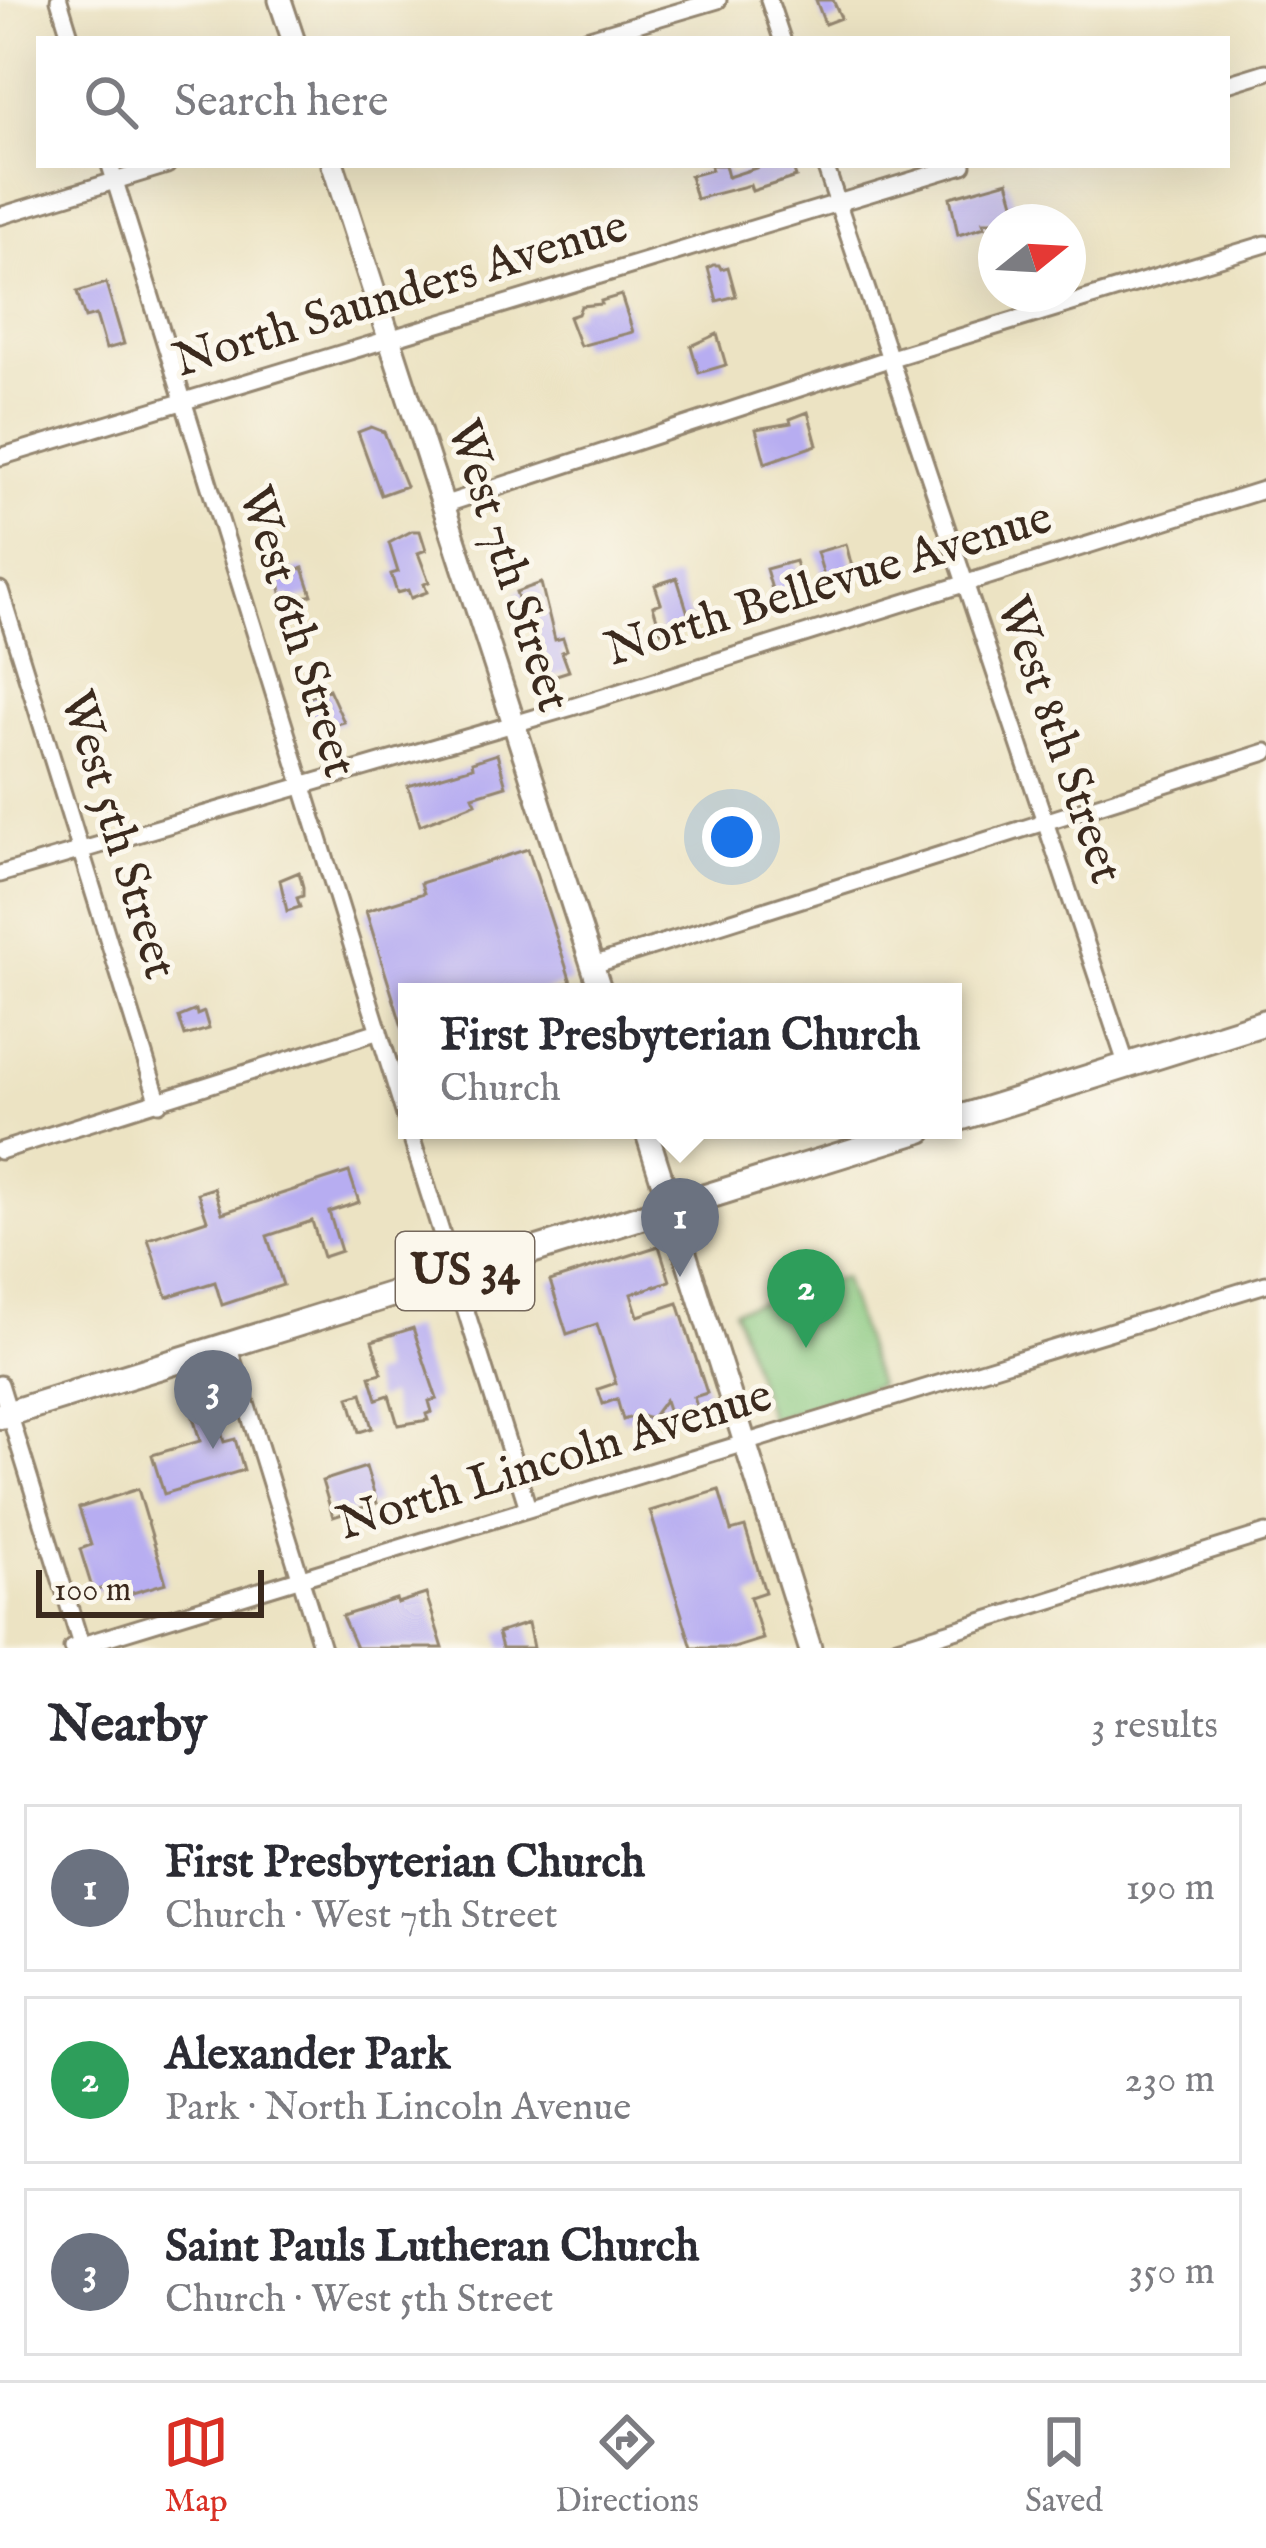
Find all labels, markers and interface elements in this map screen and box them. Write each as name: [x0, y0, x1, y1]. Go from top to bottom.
search box: [36, 36, 1230, 168]
icon: search: [78, 69, 144, 135]
text: Search here: [174, 74, 388, 131]
street label: North Saunders Avenue: [167, 197, 635, 393]
north arrow: [978, 204, 1086, 312]
street label: West 7th Street: [432, 412, 582, 720]
street label: West 6th Street: [223, 479, 369, 785]
street label: North Bellevue Avenue: [599, 489, 1059, 681]
street label: West 8th Street: [981, 589, 1135, 891]
street label: West 5th Street: [45, 684, 189, 986]
your location: [702, 807, 762, 867]
popup: [398, 983, 962, 1139]
text: First Presbyterian Church: [440, 1008, 920, 1065]
text: Church: [440, 1065, 561, 1114]
pin: 1: [641, 1178, 719, 1277]
road number: US 34: [396, 1232, 534, 1310]
pin: 2: [767, 1249, 845, 1348]
pin: 3: [174, 1350, 252, 1449]
street label: North Lincoln Avenue: [331, 1366, 779, 1556]
scale bar: [36, 1564, 264, 1617]
text: 100 m: [54, 1570, 131, 1612]
text: Nearby: [48, 1694, 207, 1759]
text: 3 results: [1091, 1702, 1218, 1751]
text: First Presbyterian Church: [165, 1835, 645, 1892]
text: 1: [83, 1864, 97, 1913]
text: 190 m: [1126, 1864, 1215, 1913]
text: Church · West 7th Street: [165, 1892, 558, 1941]
text: Alexander Park: [165, 2027, 450, 2084]
text: 2: [81, 2056, 99, 2105]
text: 230 m: [1124, 2056, 1215, 2105]
text: Park · North Lincoln Avenue: [165, 2084, 631, 2133]
text: Saint Pauls Lutheran Church: [165, 2219, 699, 2276]
text: 3: [83, 2248, 97, 2297]
text: 350 m: [1129, 2248, 1215, 2297]
text: Church · West 5th Street: [165, 2276, 553, 2325]
tab: Map: [163, 2409, 229, 2523]
tab: Directions: [555, 2409, 699, 2523]
tab: Saved: [1025, 2409, 1103, 2523]

